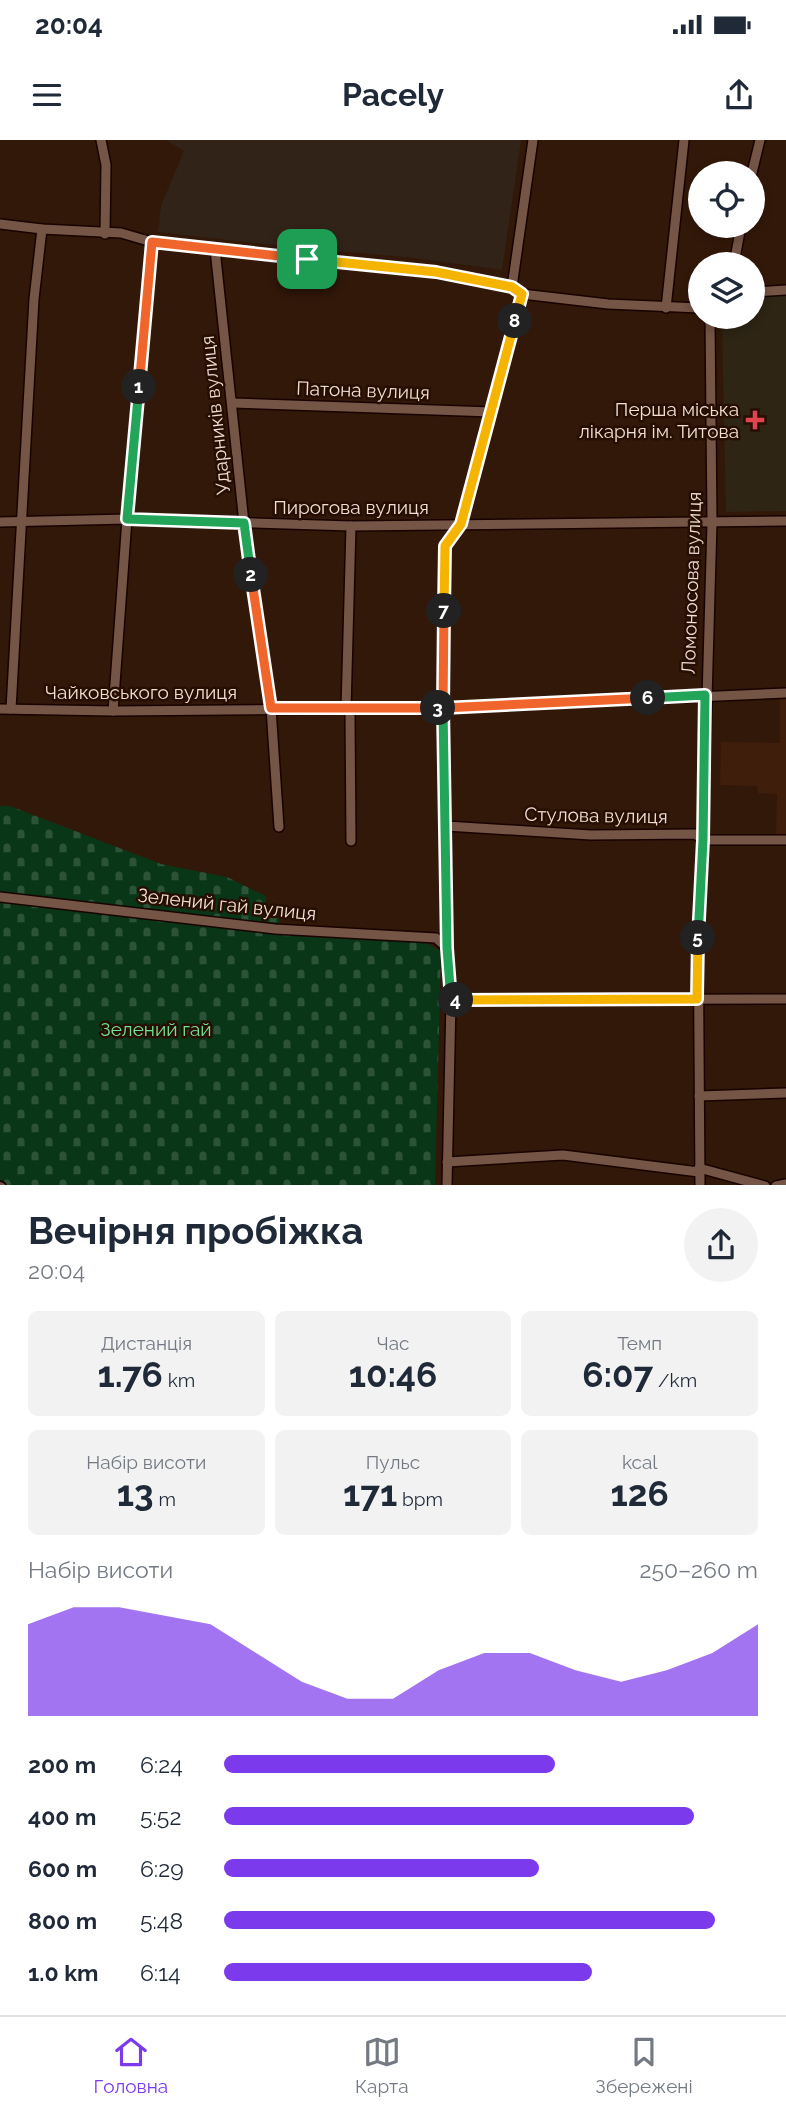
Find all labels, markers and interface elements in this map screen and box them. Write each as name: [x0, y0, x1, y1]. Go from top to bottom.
text: 20:04: [35, 10, 103, 40]
icon: menu: [28, 76, 66, 114]
text: Pacely: [342, 76, 444, 113]
icon: share: [720, 76, 758, 114]
map controls: [688, 161, 765, 329]
button: locate: [688, 161, 765, 238]
pin: [277, 229, 337, 289]
icon: arrive: [288, 240, 326, 278]
button: layers: [688, 252, 765, 329]
pin: 8: [498, 304, 532, 338]
text: 8: [509, 309, 520, 331]
street label: Ударників вулиця: [196, 334, 234, 496]
pin: 1: [122, 370, 156, 404]
text: 1: [134, 375, 143, 397]
street label: Патона вулиця: [296, 377, 430, 403]
place label: Перша міська лікарня ім. Титова: [579, 398, 739, 442]
marker: Перша міська лікарня ім. Титова: [745, 410, 765, 430]
street label: Ломоносова вулиця: [677, 491, 705, 675]
street label: Пирогова вулиця: [273, 496, 429, 518]
pin: 2: [233, 558, 268, 592]
text: 2: [245, 563, 256, 585]
pin: 7: [426, 594, 462, 629]
text: 7: [438, 599, 449, 621]
pin: 6: [630, 680, 666, 716]
street label: Чайковського вулиця: [45, 681, 237, 703]
text: 6: [642, 686, 653, 708]
pin: 3: [420, 690, 456, 726]
text: 3: [432, 696, 443, 718]
street label: Стулова вулиця: [524, 803, 668, 827]
street label: Зелений гай вулиця: [137, 884, 317, 924]
pin: 5: [680, 920, 716, 956]
text: 5: [692, 926, 703, 948]
pin: 4: [438, 982, 474, 1018]
text: 4: [450, 988, 461, 1010]
park label: Зелений гай: [100, 1018, 212, 1040]
text: Вечірня пробіжка: [28, 1208, 363, 1253]
button: share: [684, 1208, 758, 1282]
text: 20:04: [28, 1257, 85, 1284]
text: Дистанція: [101, 1332, 192, 1354]
text: Час: [376, 1332, 410, 1354]
text: Темп: [617, 1332, 662, 1354]
text: 1.76: [97, 1354, 163, 1395]
text: 10:46: [349, 1354, 437, 1395]
text: 6:07: [582, 1354, 653, 1395]
text: km: [163, 1369, 195, 1391]
text: /km: [653, 1369, 697, 1391]
text: Набір висоти: [86, 1451, 206, 1473]
text: Пульс: [366, 1451, 420, 1473]
text: kcal: [622, 1451, 657, 1473]
text: 13: [117, 1473, 154, 1514]
text: 171: [343, 1473, 397, 1514]
text: 126: [611, 1473, 669, 1514]
text: m: [154, 1488, 176, 1510]
text: bpm: [397, 1488, 443, 1510]
text: Набір висоти: [28, 1556, 173, 1583]
text: 250–260 m: [639, 1556, 758, 1583]
text: 200 m: [28, 1751, 96, 1778]
text: 6:24: [140, 1751, 183, 1778]
text: 400 m: [28, 1803, 96, 1830]
text: 5:52: [140, 1803, 181, 1830]
text: 600 m: [28, 1855, 97, 1882]
text: 6:29: [140, 1855, 184, 1882]
text: 800 m: [28, 1907, 97, 1934]
text: 5:48: [140, 1907, 183, 1934]
text: 1.0 km: [28, 1959, 98, 1986]
text: 6:14: [140, 1959, 181, 1986]
tab: Головна: [93, 2033, 168, 2097]
tab: Карта: [355, 2033, 409, 2097]
tab: Збережені: [595, 2033, 693, 2097]

